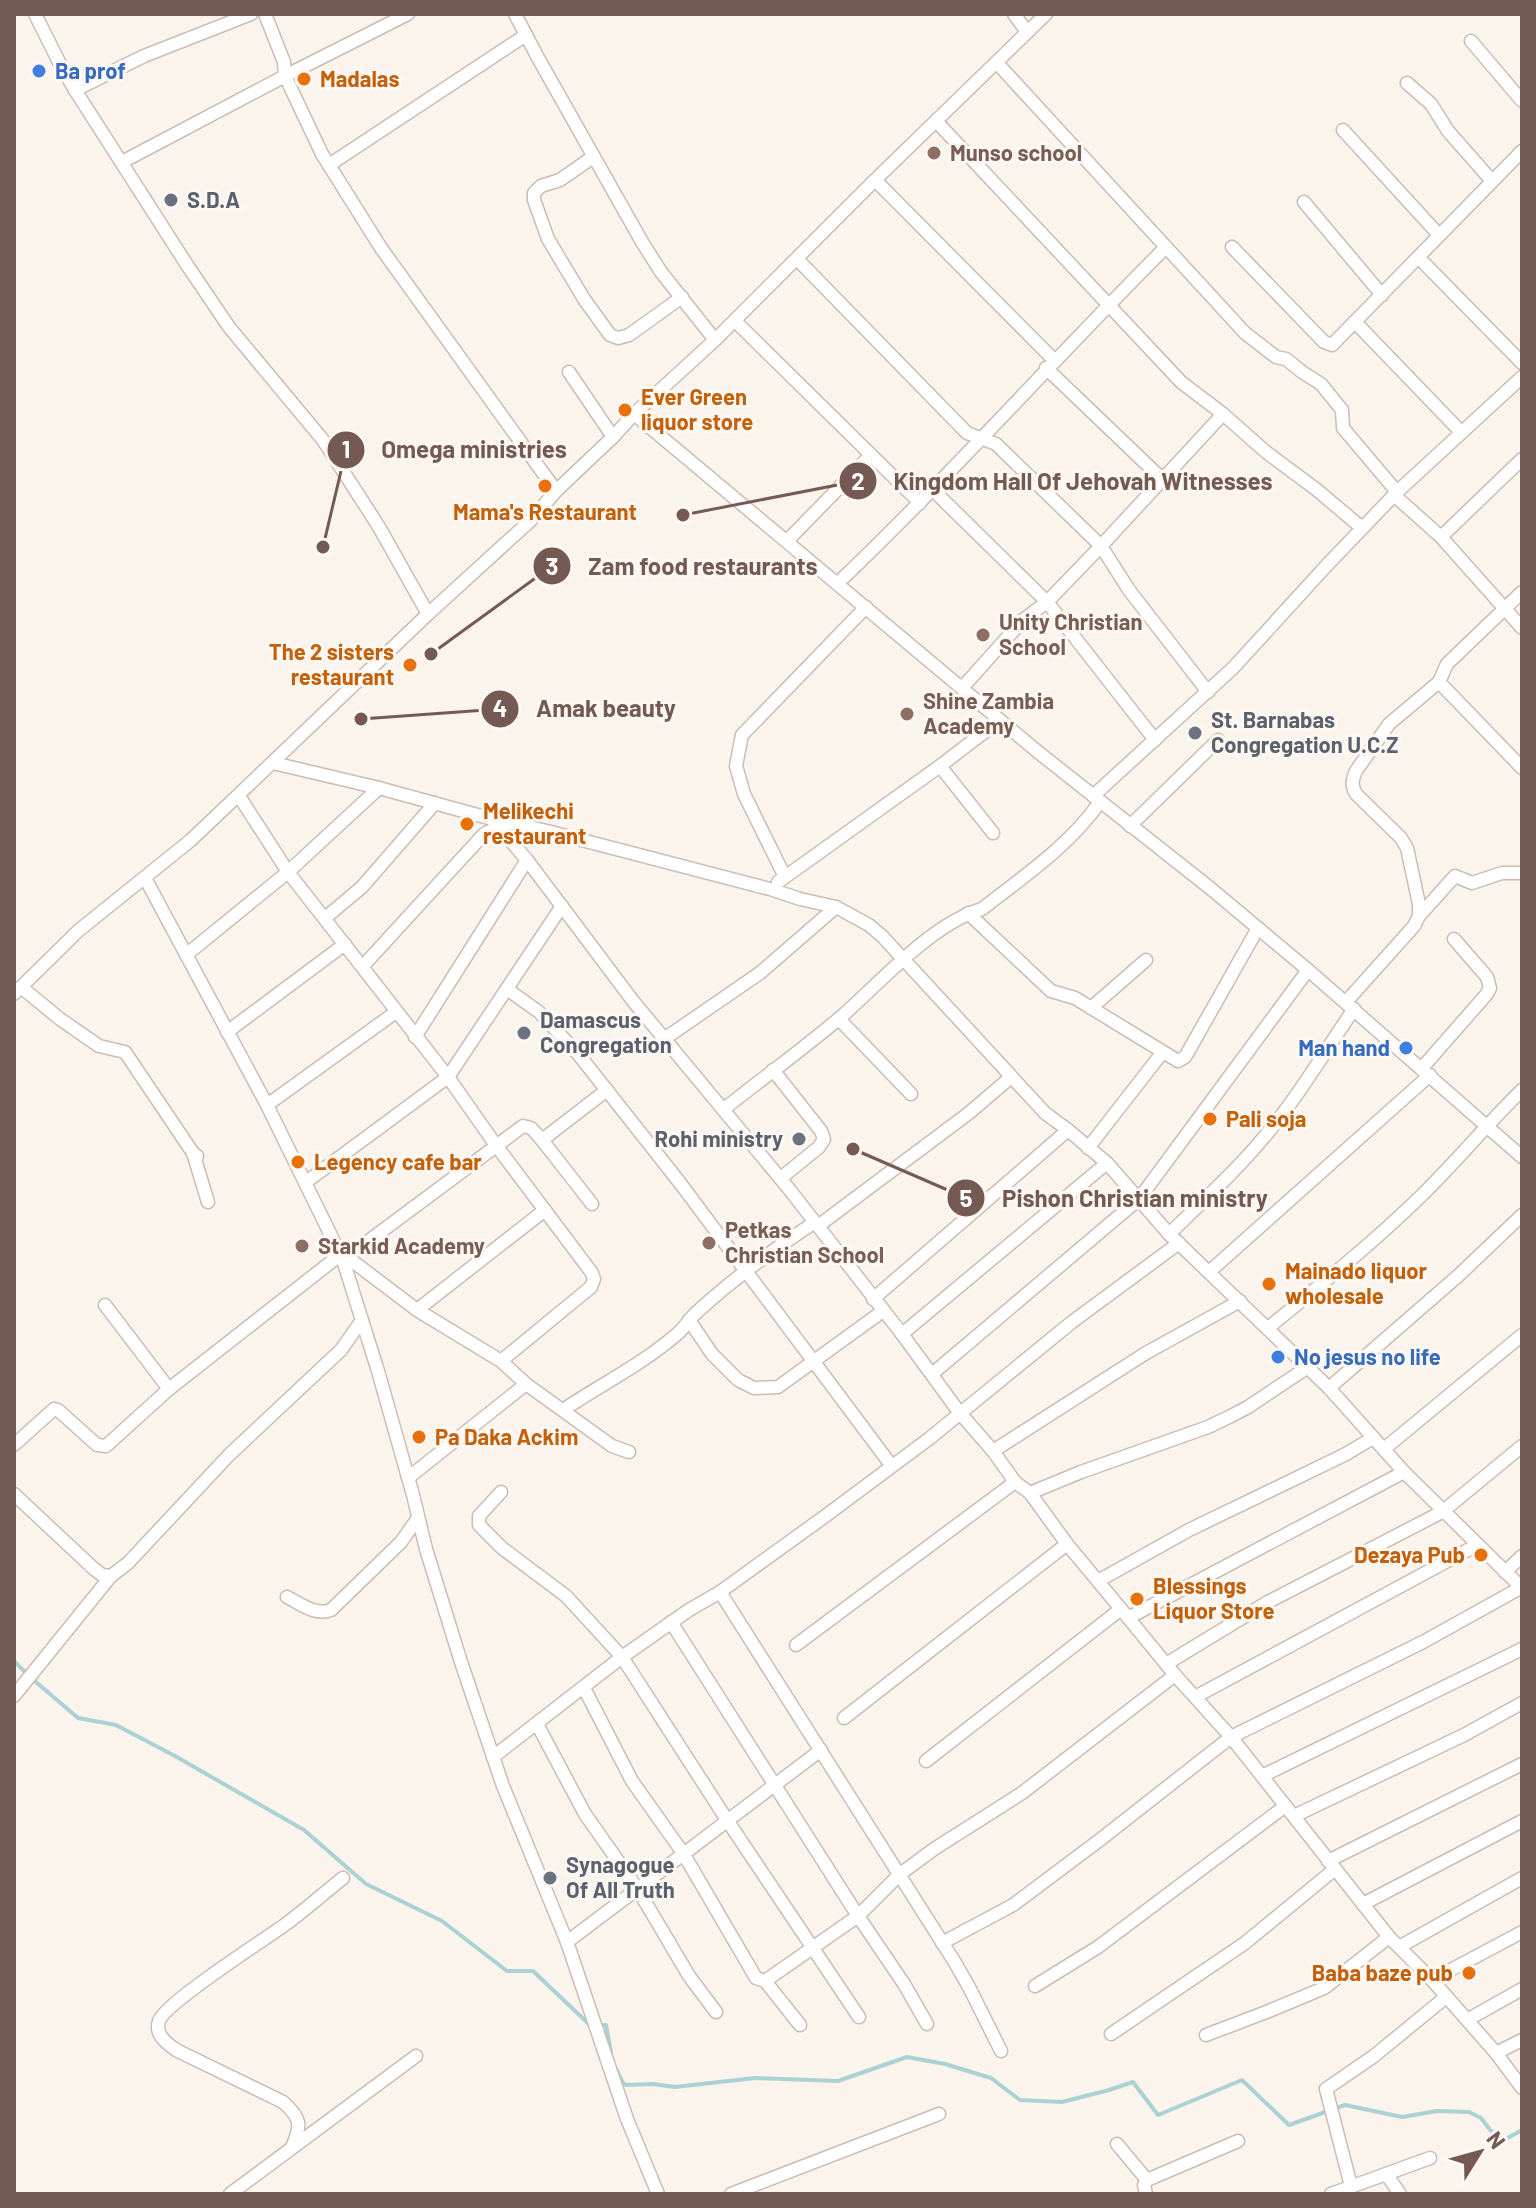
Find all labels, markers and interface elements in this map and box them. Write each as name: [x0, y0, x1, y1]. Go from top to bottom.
place label: Ba prof: [55, 57, 126, 83]
marker: Ba prof: [30, 62, 48, 80]
place label: Madalas: [320, 65, 399, 91]
marker: Madalas: [295, 70, 313, 88]
place label: Munso school: [950, 139, 1082, 165]
marker: Munso school: [925, 144, 943, 162]
place label: S.D.A: [187, 186, 240, 212]
marker: S.D.A: [162, 191, 180, 209]
place label: Ever Green liquor store: [641, 383, 753, 434]
marker: Ever Green liquor store: [616, 401, 634, 419]
callout: Omega ministries: [326, 426, 583, 474]
text: 1: [342, 434, 350, 463]
text: Omega ministries: [381, 434, 567, 463]
callout: Kingdom Hall Of Jehovah Witnesses: [838, 457, 1289, 505]
text: 2: [851, 466, 865, 495]
text: Kingdom Hall Of Jehovah Witnesses: [893, 466, 1273, 495]
marker: Mama's Restaurant: [536, 477, 554, 495]
place label: Mama's Restaurant: [453, 498, 637, 524]
callout: Zam food restaurants: [532, 542, 833, 590]
text: 3: [546, 551, 558, 580]
text: Zam food restaurants: [588, 551, 818, 580]
place label: Unity Christian School: [999, 608, 1142, 659]
marker: Unity Christian School: [974, 626, 992, 644]
place label: The 2 sisters restaurant: [269, 638, 394, 689]
marker: The 2 sisters restaurant: [401, 656, 419, 674]
callout: Amak beauty: [480, 685, 692, 733]
place label: Shine Zambia Academy: [923, 687, 1054, 738]
text: 4: [493, 693, 507, 722]
text: Amak beauty: [536, 693, 676, 722]
marker: Shine Zambia Academy: [898, 705, 916, 723]
place label: St. Barnabas Congregation U.C.Z: [1211, 706, 1398, 757]
marker: St. Barnabas Congregation U.C.Z: [1186, 724, 1204, 742]
place label: Melikechi restaurant: [483, 797, 586, 848]
marker: Melikechi restaurant: [458, 815, 476, 833]
place label: Damascus Congregation: [540, 1006, 672, 1057]
marker: Damascus Congregation: [515, 1024, 533, 1042]
place label: Man hand: [1298, 1034, 1390, 1060]
marker: Man hand: [1397, 1039, 1415, 1057]
place label: Pali soja: [1226, 1105, 1306, 1131]
marker: Pali soja: [1201, 1110, 1219, 1128]
place label: Rohi ministry: [655, 1125, 783, 1151]
marker: Rohi ministry: [790, 1130, 808, 1148]
place label: Legency cafe bar: [314, 1148, 482, 1174]
marker: Legency cafe bar: [289, 1153, 307, 1171]
callout: Pishon Christian ministry: [946, 1174, 1284, 1222]
text: 5: [960, 1183, 973, 1212]
text: Pishon Christian ministry: [1002, 1183, 1268, 1212]
place label: Petkas Christian School: [725, 1216, 884, 1267]
place label: Starkid Academy: [318, 1232, 485, 1258]
marker: Petkas Christian School: [700, 1234, 718, 1252]
marker: Starkid Academy: [293, 1237, 311, 1255]
place label: Mainado liquor wholesale: [1285, 1257, 1427, 1308]
marker: Mainado liquor wholesale: [1260, 1275, 1278, 1293]
place label: No jesus no life: [1294, 1343, 1441, 1369]
marker: No jesus no life: [1269, 1348, 1287, 1366]
place label: Pa Daka Ackim: [435, 1423, 578, 1449]
marker: Pa Daka Ackim: [410, 1428, 428, 1446]
place label: Dezaya Pub: [1354, 1541, 1465, 1567]
marker: Dezaya Pub: [1472, 1546, 1490, 1564]
place label: Blessings Liquor Store: [1153, 1572, 1274, 1623]
marker: Blessings Liquor Store: [1128, 1590, 1146, 1608]
place label: Synagogue Of All Truth: [566, 1851, 675, 1902]
marker: Synagogue Of All Truth: [541, 1869, 559, 1887]
place label: Baba baze pub: [1312, 1959, 1453, 1985]
marker: Baba baze pub: [1460, 1964, 1478, 1982]
north arrow: [1440, 2112, 1520, 2192]
text: N: [1482, 2126, 1512, 2153]

